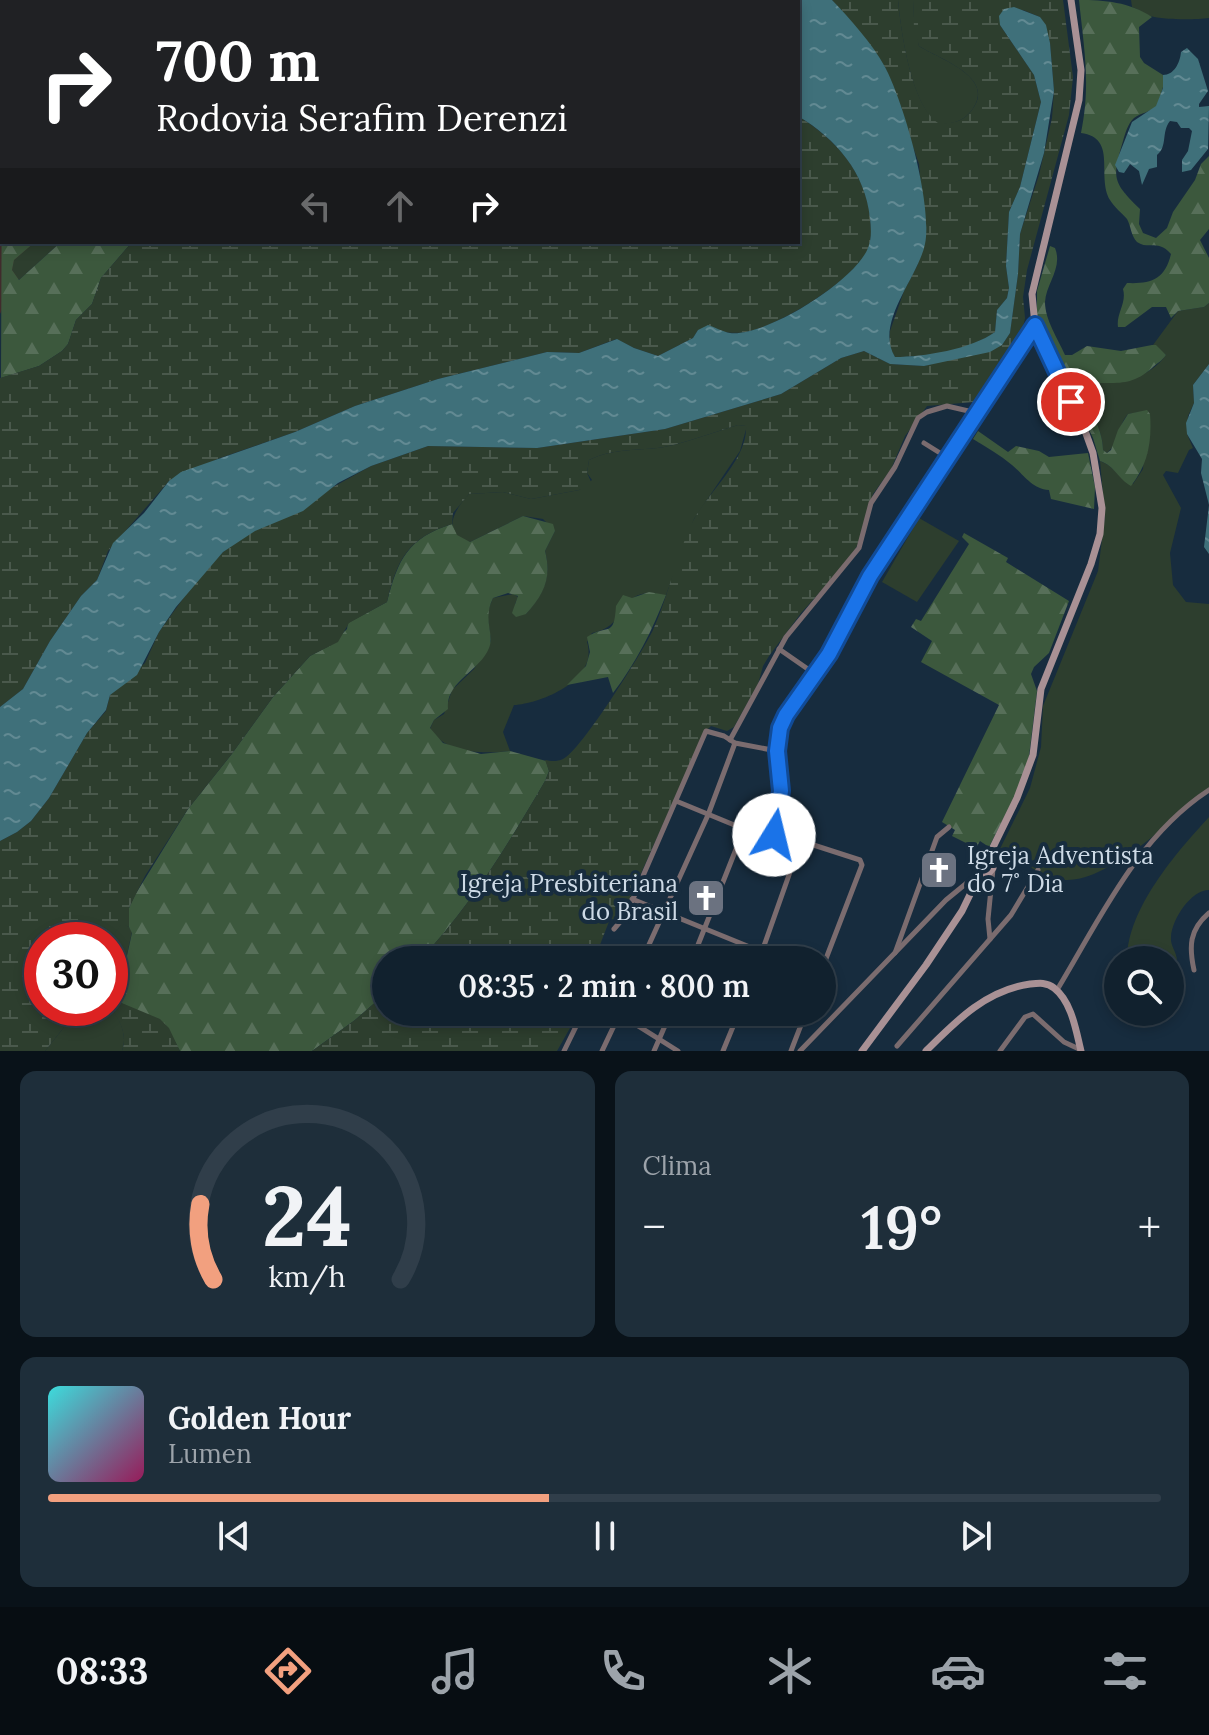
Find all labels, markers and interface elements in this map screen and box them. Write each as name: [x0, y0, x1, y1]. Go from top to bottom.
text: 700 m: [156, 25, 320, 96]
icon: right: [24, 32, 128, 136]
text: Rodovia Serafim Derenzi: [156, 95, 568, 141]
icon: left: [294, 184, 338, 228]
icon: ahead: [378, 184, 422, 228]
icon: right: [462, 184, 506, 228]
pin: [1037, 368, 1105, 436]
icon: arrive: [1049, 380, 1093, 424]
position arrow: [732, 793, 816, 877]
place label: Igreja Adventista do 7˚ Dia: [967, 840, 1154, 899]
church icon: Igreja Adventista do 7˚ Dia: [918, 849, 960, 891]
place label: Igreja Presbiteriana do Brasil: [460, 868, 678, 927]
church icon: Igreja Presbiteriana do Brasil: [685, 877, 727, 919]
speed limit sign: 30: [24, 922, 128, 1026]
map controls: [1104, 946, 1184, 1026]
button: search: [1104, 946, 1184, 1026]
text: 08:35 · 2 min · 800 m: [458, 967, 750, 1005]
text: Clima: [643, 1149, 712, 1182]
text: 24: [262, 1162, 352, 1269]
text: 19°: [861, 1189, 943, 1265]
text: −: [643, 1199, 666, 1255]
text: +: [1138, 1199, 1161, 1255]
text: km/h: [269, 1258, 346, 1295]
text: Golden Hour: [168, 1399, 351, 1437]
text: Lumen: [168, 1437, 252, 1470]
icon: previous: [212, 1514, 256, 1558]
icon: pause: [583, 1514, 627, 1558]
icon: next: [954, 1514, 998, 1558]
icon: directions: [260, 1643, 316, 1699]
icon: music: [427, 1643, 483, 1699]
icon: phone: [595, 1643, 651, 1699]
icon: climate: [762, 1643, 818, 1699]
icon: car: [930, 1643, 986, 1699]
icon: filters: [1097, 1643, 1153, 1699]
text: 08:33: [56, 1648, 149, 1694]

